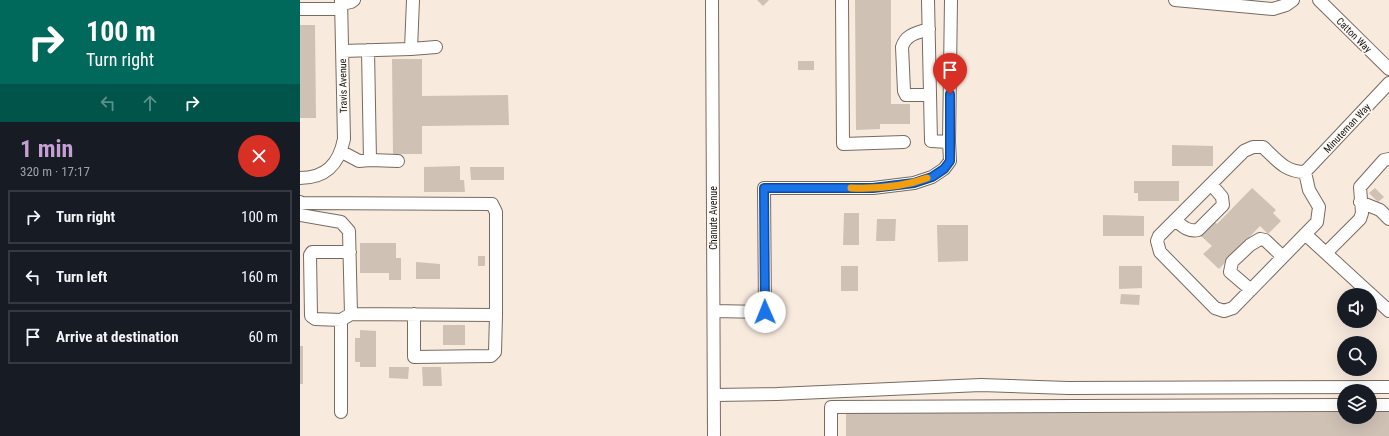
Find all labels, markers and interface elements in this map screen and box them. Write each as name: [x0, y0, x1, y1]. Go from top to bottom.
text: 100 m: [86, 15, 156, 48]
street label: Catton Way: [1334, 15, 1374, 55]
icon: right: [20, 16, 72, 68]
text: Turn right: [86, 49, 154, 70]
pin: [933, 53, 967, 94]
street label: Travis Avenue: [337, 58, 349, 113]
icon: arrive: [939, 59, 961, 81]
icon: left: [97, 92, 119, 114]
icon: ahead: [139, 92, 161, 114]
icon: right: [181, 92, 203, 114]
street label: Minuteman Way: [1322, 101, 1372, 155]
text: 1 min: [20, 135, 73, 163]
button: close: [238, 135, 280, 177]
text: 320 m · 17:17: [20, 164, 90, 179]
street label: Chanute Avenue: [708, 186, 719, 250]
icon: right: [22, 206, 44, 228]
text: Turn right: [56, 208, 115, 226]
text: 100 m: [241, 208, 278, 226]
icon: left: [22, 266, 44, 288]
text: Turn left: [56, 268, 107, 286]
text: 160 m: [241, 268, 278, 286]
map controls: [1337, 288, 1377, 424]
button: sound: [1337, 288, 1377, 328]
position arrow: [744, 291, 786, 333]
icon: arrive: [22, 326, 44, 348]
text: Arrive at destination: [56, 328, 179, 346]
text: 60 m: [248, 328, 278, 346]
button: search: [1337, 336, 1377, 376]
button: layers: [1337, 384, 1377, 424]

